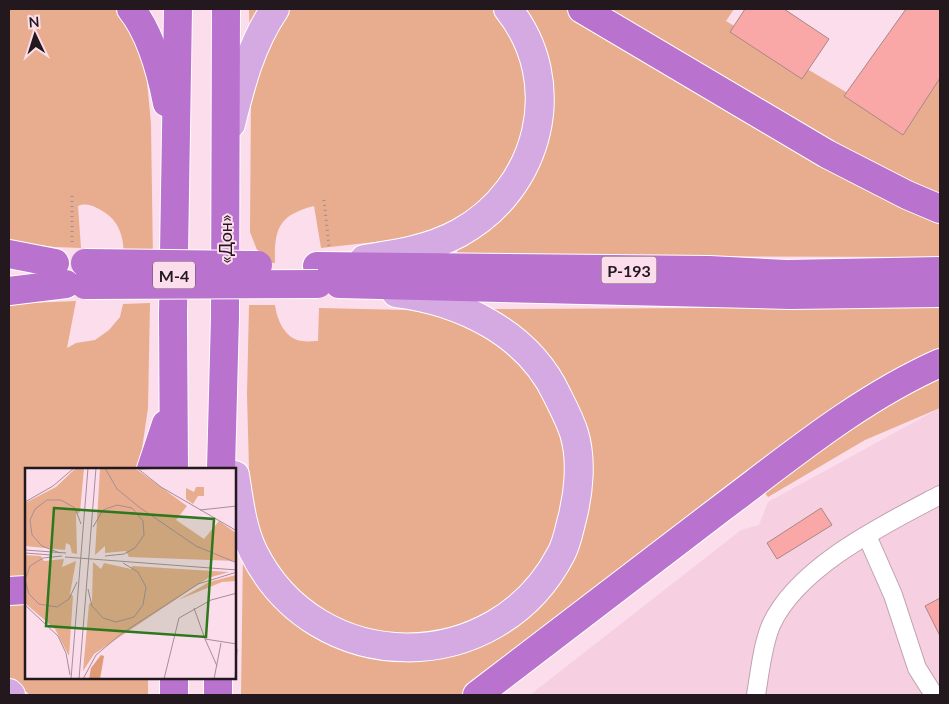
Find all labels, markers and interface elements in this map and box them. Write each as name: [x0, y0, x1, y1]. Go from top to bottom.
north arrow: [10, 10, 60, 60]
text: N: [28, 13, 40, 30]
street label: «Дон»: [214, 214, 236, 264]
road number: Р-193: [602, 256, 656, 284]
road number: М-4: [153, 262, 195, 288]
inset map: [25, 468, 236, 679]

